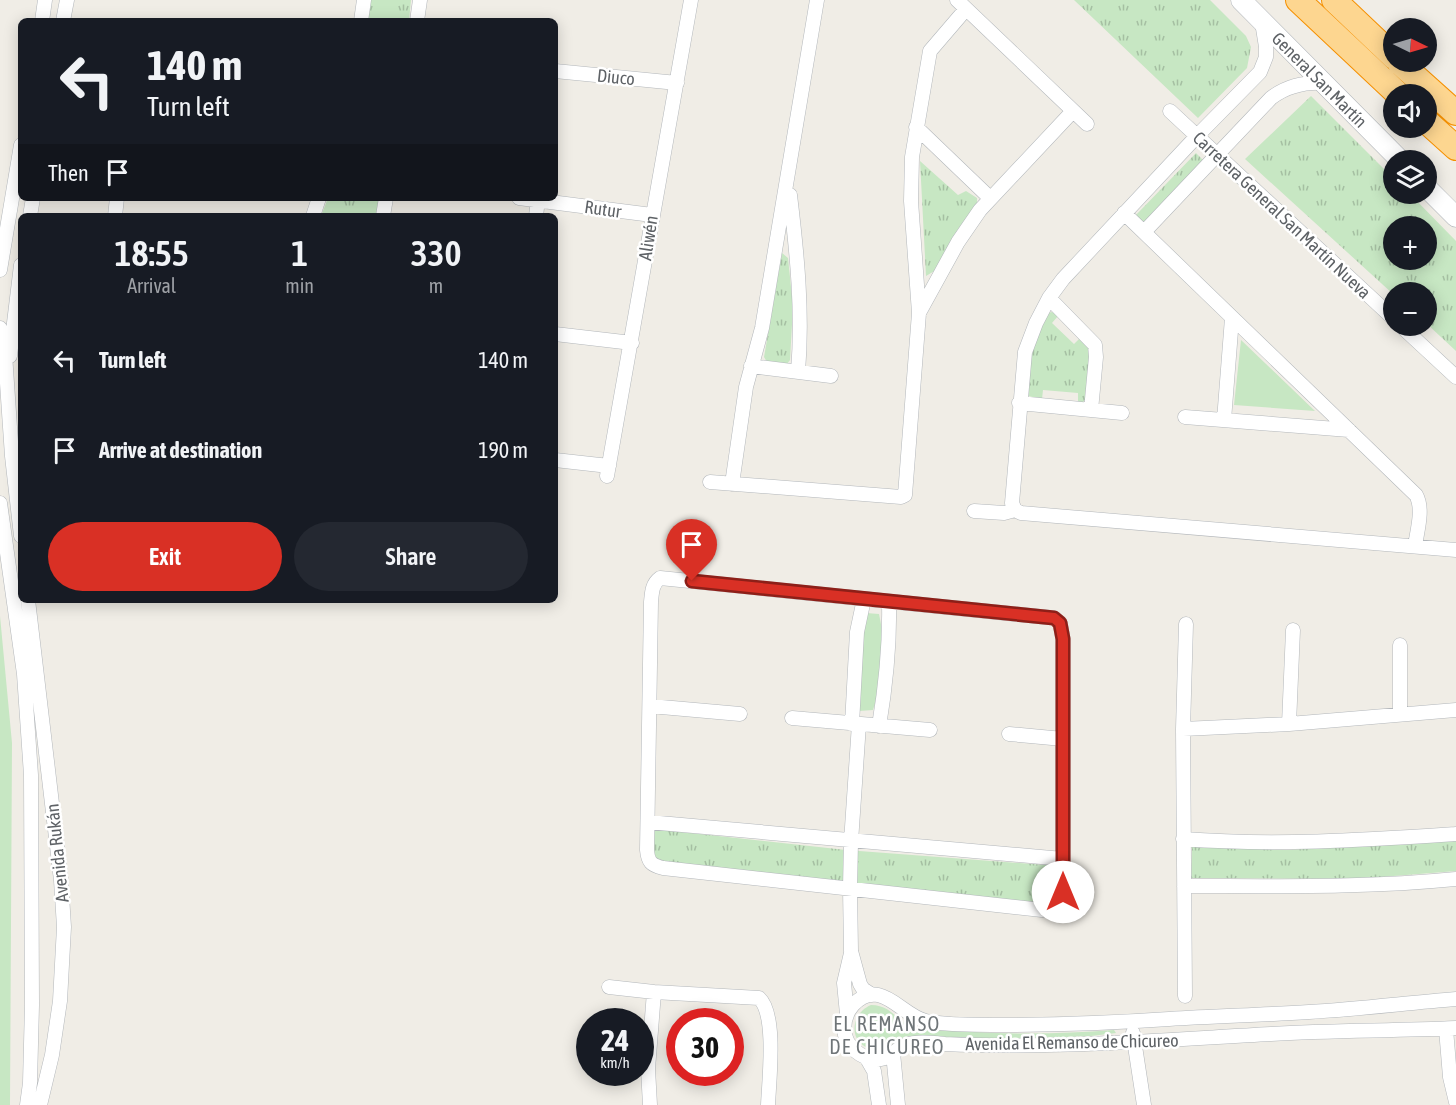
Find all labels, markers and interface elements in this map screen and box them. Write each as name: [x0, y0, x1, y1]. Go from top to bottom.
north arrow: [1383, 18, 1437, 72]
map controls: [1383, 18, 1437, 336]
street label: General San Martín: [1268, 27, 1372, 132]
text: 140 m: [147, 41, 242, 89]
icon: left: [48, 42, 126, 120]
street label: Diuco: [596, 65, 636, 89]
button: sound: [1383, 84, 1437, 138]
text: Turn left: [147, 91, 230, 122]
street label: Carretera General San Martín Nueva: [1189, 127, 1375, 303]
button: layers: [1383, 150, 1437, 204]
icon: arrive: [101, 156, 134, 189]
text: Then: [48, 160, 89, 186]
street label: Rutur: [583, 196, 623, 222]
street label: Aliwén: [634, 214, 662, 262]
button: +: [1383, 216, 1437, 270]
text: 18:55: [115, 232, 189, 274]
text: 1: [291, 232, 308, 274]
text: 330: [411, 232, 461, 274]
text: Arrival: [127, 274, 176, 297]
text: min: [285, 274, 314, 297]
text: m: [429, 274, 443, 297]
button: −: [1383, 282, 1437, 336]
icon: left: [48, 344, 81, 377]
text: Turn left: [99, 347, 166, 373]
text: 140 m: [478, 347, 528, 373]
icon: arrive: [48, 434, 81, 467]
text: Arrive at destination: [99, 437, 262, 463]
text: 190 m: [478, 437, 528, 463]
pin: [666, 519, 717, 581]
button: Exit: [48, 522, 282, 591]
button: Share: [294, 522, 528, 591]
icon: arrive: [675, 528, 708, 561]
street label: Avenida Rukán: [41, 803, 73, 903]
position arrow: [1031, 860, 1095, 924]
speed limit sign: 30: [666, 1008, 744, 1086]
district label: EL REMANSO DE CHICUREO: [829, 1012, 945, 1058]
text: 24: [601, 1023, 629, 1057]
street label: Avenida El Remanso de Chicureo: [965, 1030, 1179, 1054]
text: km/h: [600, 1054, 630, 1071]

